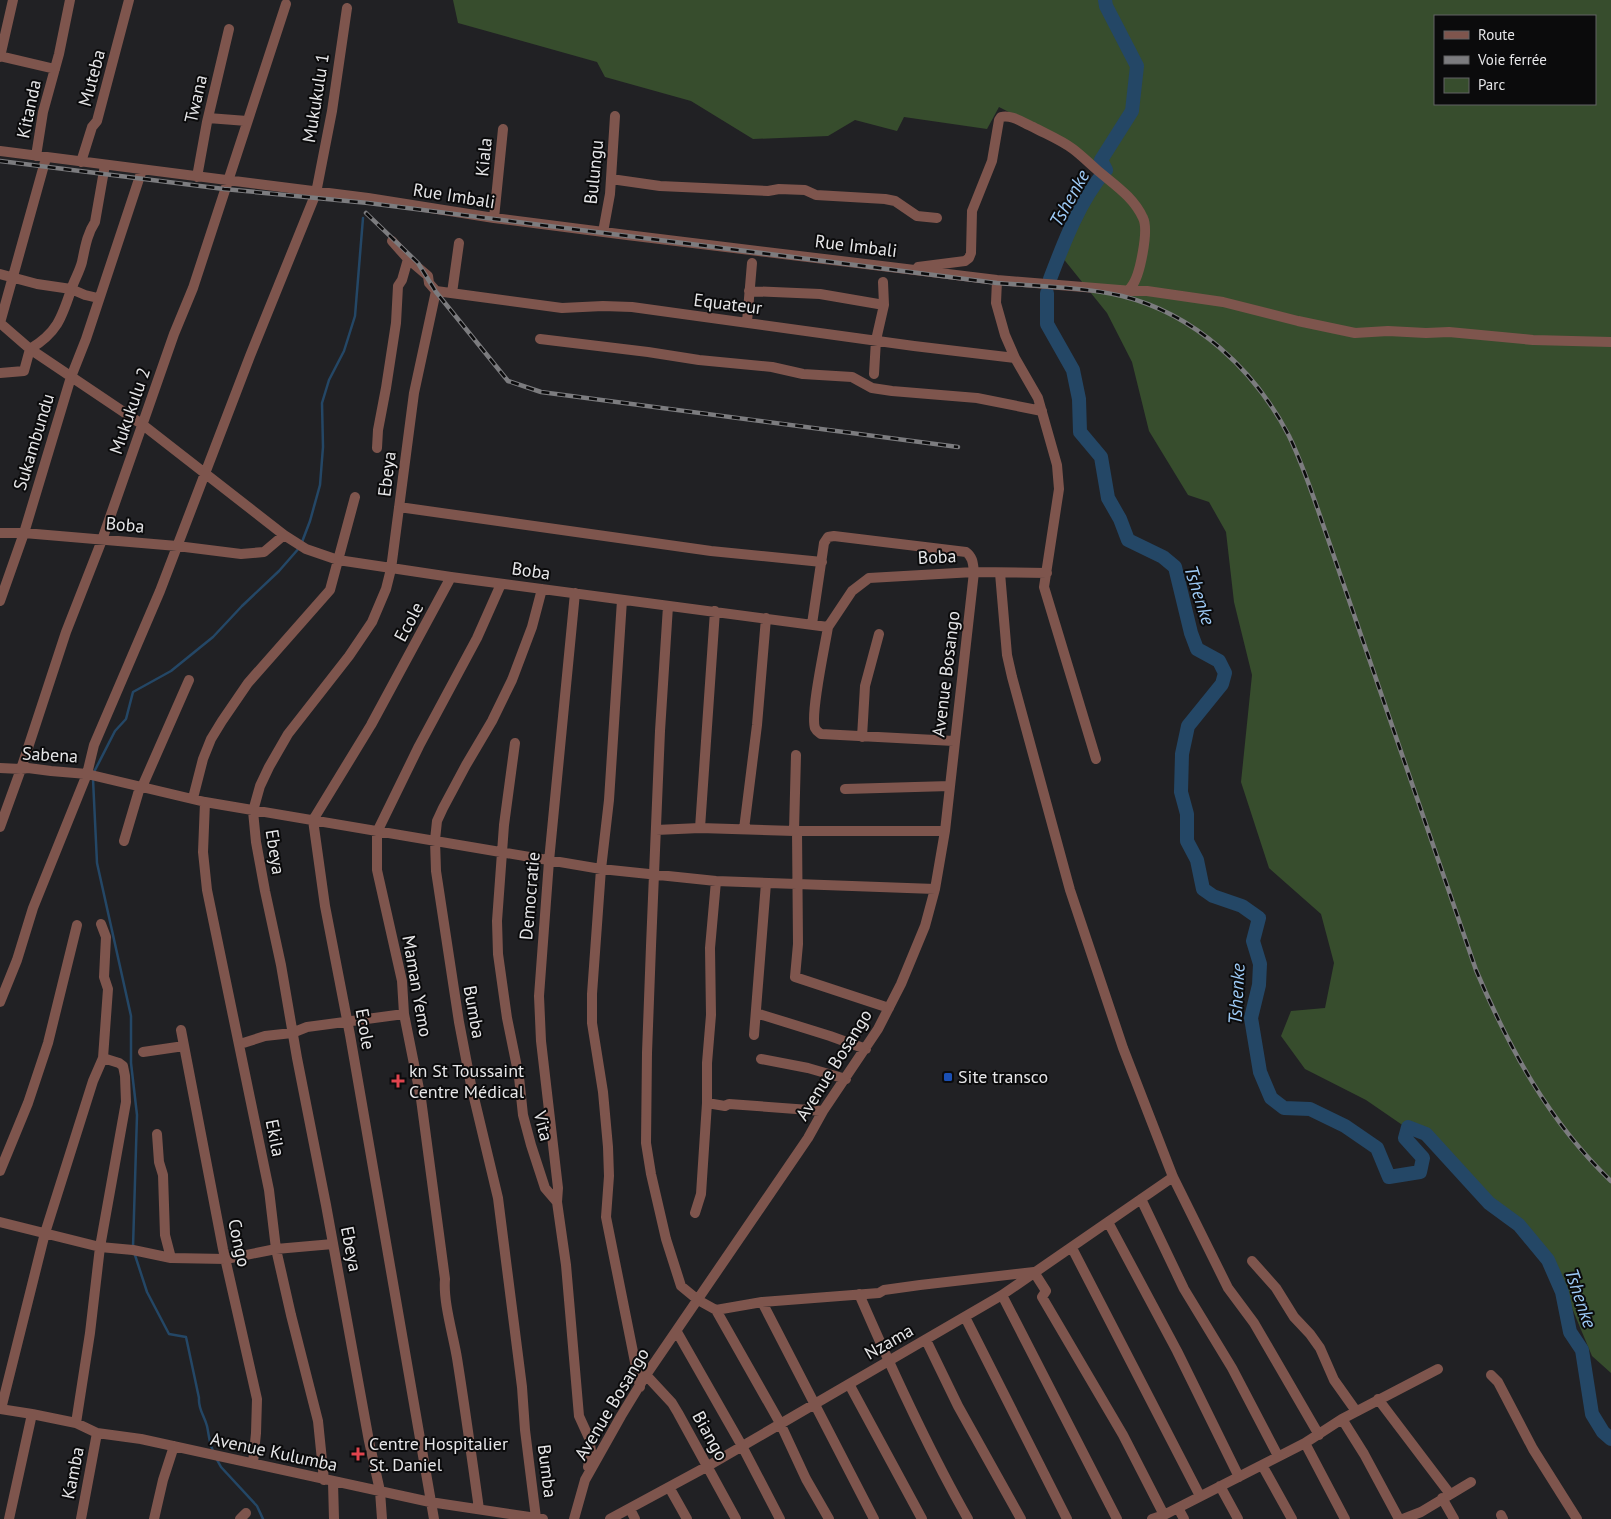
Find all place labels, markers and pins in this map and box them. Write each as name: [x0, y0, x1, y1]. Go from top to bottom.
place label: kn St Toussaint Centre Médical: [409, 1059, 525, 1103]
place label: Site transco: [958, 1065, 1048, 1088]
marker: Site transco: [942, 1071, 954, 1083]
marker: kn St Toussaint Centre Médical: [391, 1074, 405, 1088]
place label: Centre Hospitalier St. Daniel: [369, 1432, 508, 1476]
marker: Centre Hospitalier St. Daniel: [351, 1447, 365, 1461]

